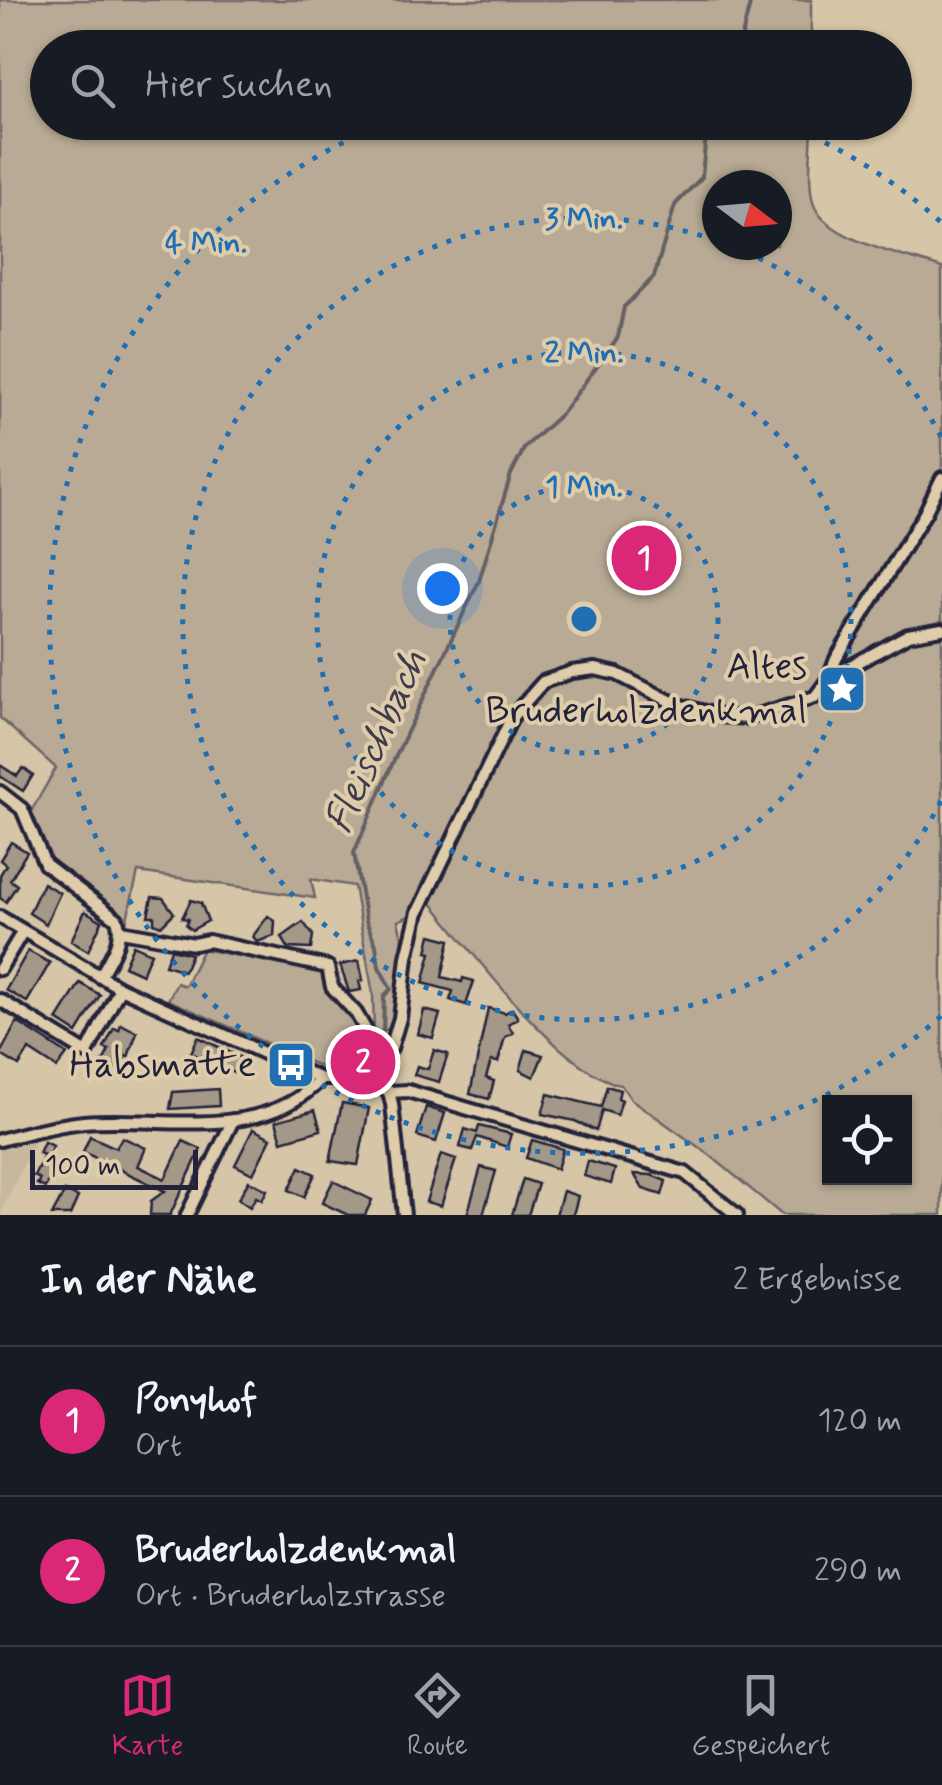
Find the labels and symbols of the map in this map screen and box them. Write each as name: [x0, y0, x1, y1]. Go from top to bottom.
north arrow: [702, 170, 792, 260]
text: 3 Min.: [545, 200, 623, 239]
text: 4 Min.: [165, 224, 247, 263]
text: 2 Min.: [544, 334, 624, 373]
text: 1 Min.: [545, 468, 623, 507]
pin: 1: [612, 520, 676, 596]
your location: [417, 563, 468, 614]
centre of rings: [566, 601, 602, 637]
water label: Fleischbach: [314, 642, 440, 842]
place label: Altes Bruderholzdenkmal: [486, 643, 807, 736]
place icon: Altes Bruderholzdenkmal: [816, 663, 868, 715]
pin: 2: [330, 1024, 396, 1100]
bus stop icon: Habsmatte: [265, 1039, 317, 1091]
place label: Habsmatte: [69, 1041, 256, 1090]
scale bar: [30, 1145, 198, 1190]

